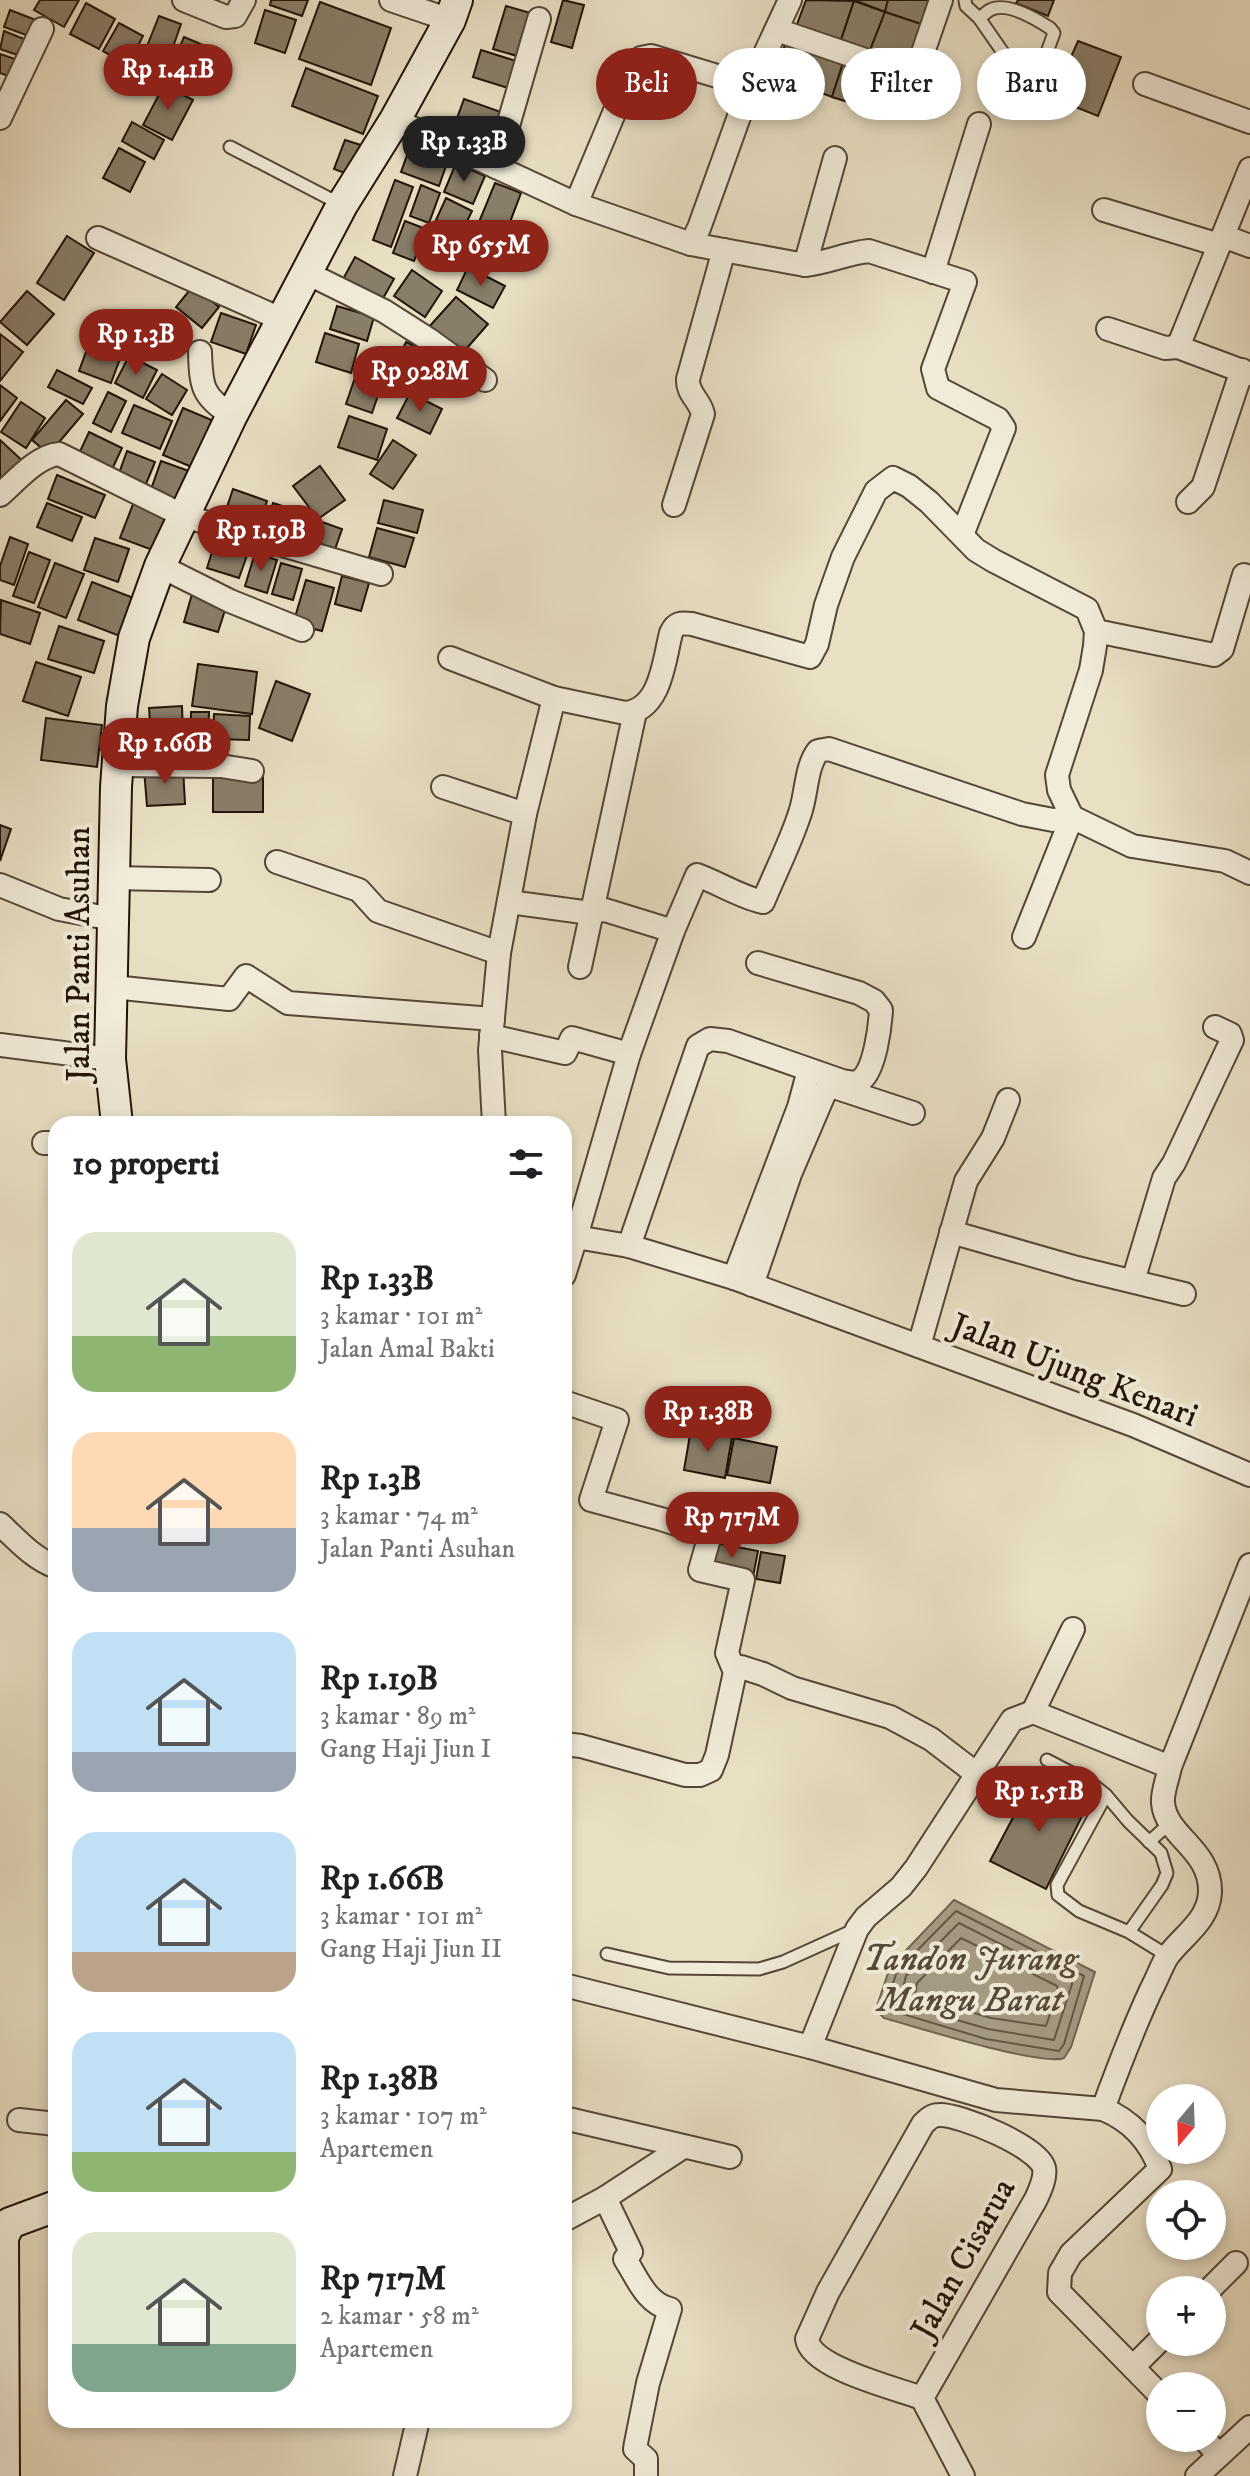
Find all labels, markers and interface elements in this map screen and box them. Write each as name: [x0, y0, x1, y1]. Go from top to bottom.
pin: Rp 1.41B: [85, 44, 251, 112]
chip: Beli: [596, 48, 697, 120]
chip: Sewa: [713, 48, 825, 120]
chip: Filter: [841, 48, 961, 120]
chip: Baru: [977, 48, 1086, 120]
text: Rp 1.41B: [122, 53, 214, 86]
pin: Rp 1.33B: [381, 116, 547, 184]
text: Rp 1.33B: [420, 125, 508, 158]
pin: Rp 655M: [407, 220, 555, 288]
text: Rp 655M: [431, 229, 531, 262]
pin: Rp 1.3B: [62, 309, 210, 377]
text: Rp 1.3B: [97, 318, 175, 351]
pin: Rp 928M: [346, 346, 494, 414]
text: Rp 928M: [371, 355, 469, 388]
pin: Rp 1.19B: [178, 505, 344, 573]
text: Rp 1.19B: [216, 514, 306, 547]
pin: Rp 1.66B: [82, 718, 248, 786]
text: Rp 1.66B: [117, 727, 213, 760]
street label: Jalan Panti Asuhan: [58, 826, 100, 1085]
icon: filters: [504, 1142, 548, 1186]
text: 10 properti: [72, 1143, 220, 1185]
text: Rp 1.33B: [320, 1258, 434, 1300]
icon: home: [136, 1264, 232, 1360]
text: 3 kamar · 101 m²: [320, 1300, 483, 1333]
street label: Jalan Ujung Kenari: [942, 1303, 1203, 1437]
text: Jalan Amal Bakti: [320, 1333, 495, 1366]
pin: Rp 1.38B: [625, 1386, 791, 1454]
text: Rp 1.38B: [663, 1395, 753, 1428]
text: Rp 1.3B: [320, 1458, 422, 1500]
icon: home: [136, 1464, 232, 1560]
pin: Rp 717M: [658, 1492, 806, 1560]
text: 3 kamar · 74 m²: [320, 1500, 478, 1533]
text: Rp 717M: [684, 1501, 780, 1534]
text: Jalan Panti Asuhan: [320, 1533, 515, 1566]
text: Rp 1.19B: [320, 1658, 438, 1700]
icon: home: [136, 1664, 232, 1760]
text: 3 kamar · 89 m²: [320, 1700, 476, 1733]
text: Gang Haji Jiun I: [320, 1733, 491, 1766]
pin: Rp 1.51B: [956, 1766, 1122, 1834]
text: Rp 1.51B: [994, 1775, 1084, 1808]
text: Rp 1.66B: [320, 1858, 444, 1900]
icon: home: [136, 1864, 232, 1960]
text: 3 kamar · 101 m²: [320, 1900, 483, 1933]
text: Gang Haji Jiun II: [320, 1933, 502, 1966]
water label: Tandon Jurang Mangu Barat: [863, 1937, 1080, 2023]
text: Rp 1.38B: [320, 2058, 439, 2100]
icon: home: [136, 2064, 232, 2160]
north arrow: [1146, 2084, 1226, 2164]
map controls: [1146, 2084, 1226, 2452]
text: 3 kamar · 107 m²: [320, 2100, 487, 2133]
text: Apartemen: [320, 2133, 433, 2166]
street label: Jalan Cisarua: [901, 2171, 1025, 2349]
button: locate: [1146, 2180, 1226, 2260]
text: Rp 717M: [320, 2258, 446, 2300]
icon: home: [136, 2264, 232, 2360]
button: +: [1146, 2276, 1226, 2356]
text: 2 kamar · 58 m²: [320, 2300, 479, 2333]
text: Apartemen: [320, 2333, 433, 2366]
button: −: [1146, 2372, 1226, 2452]

